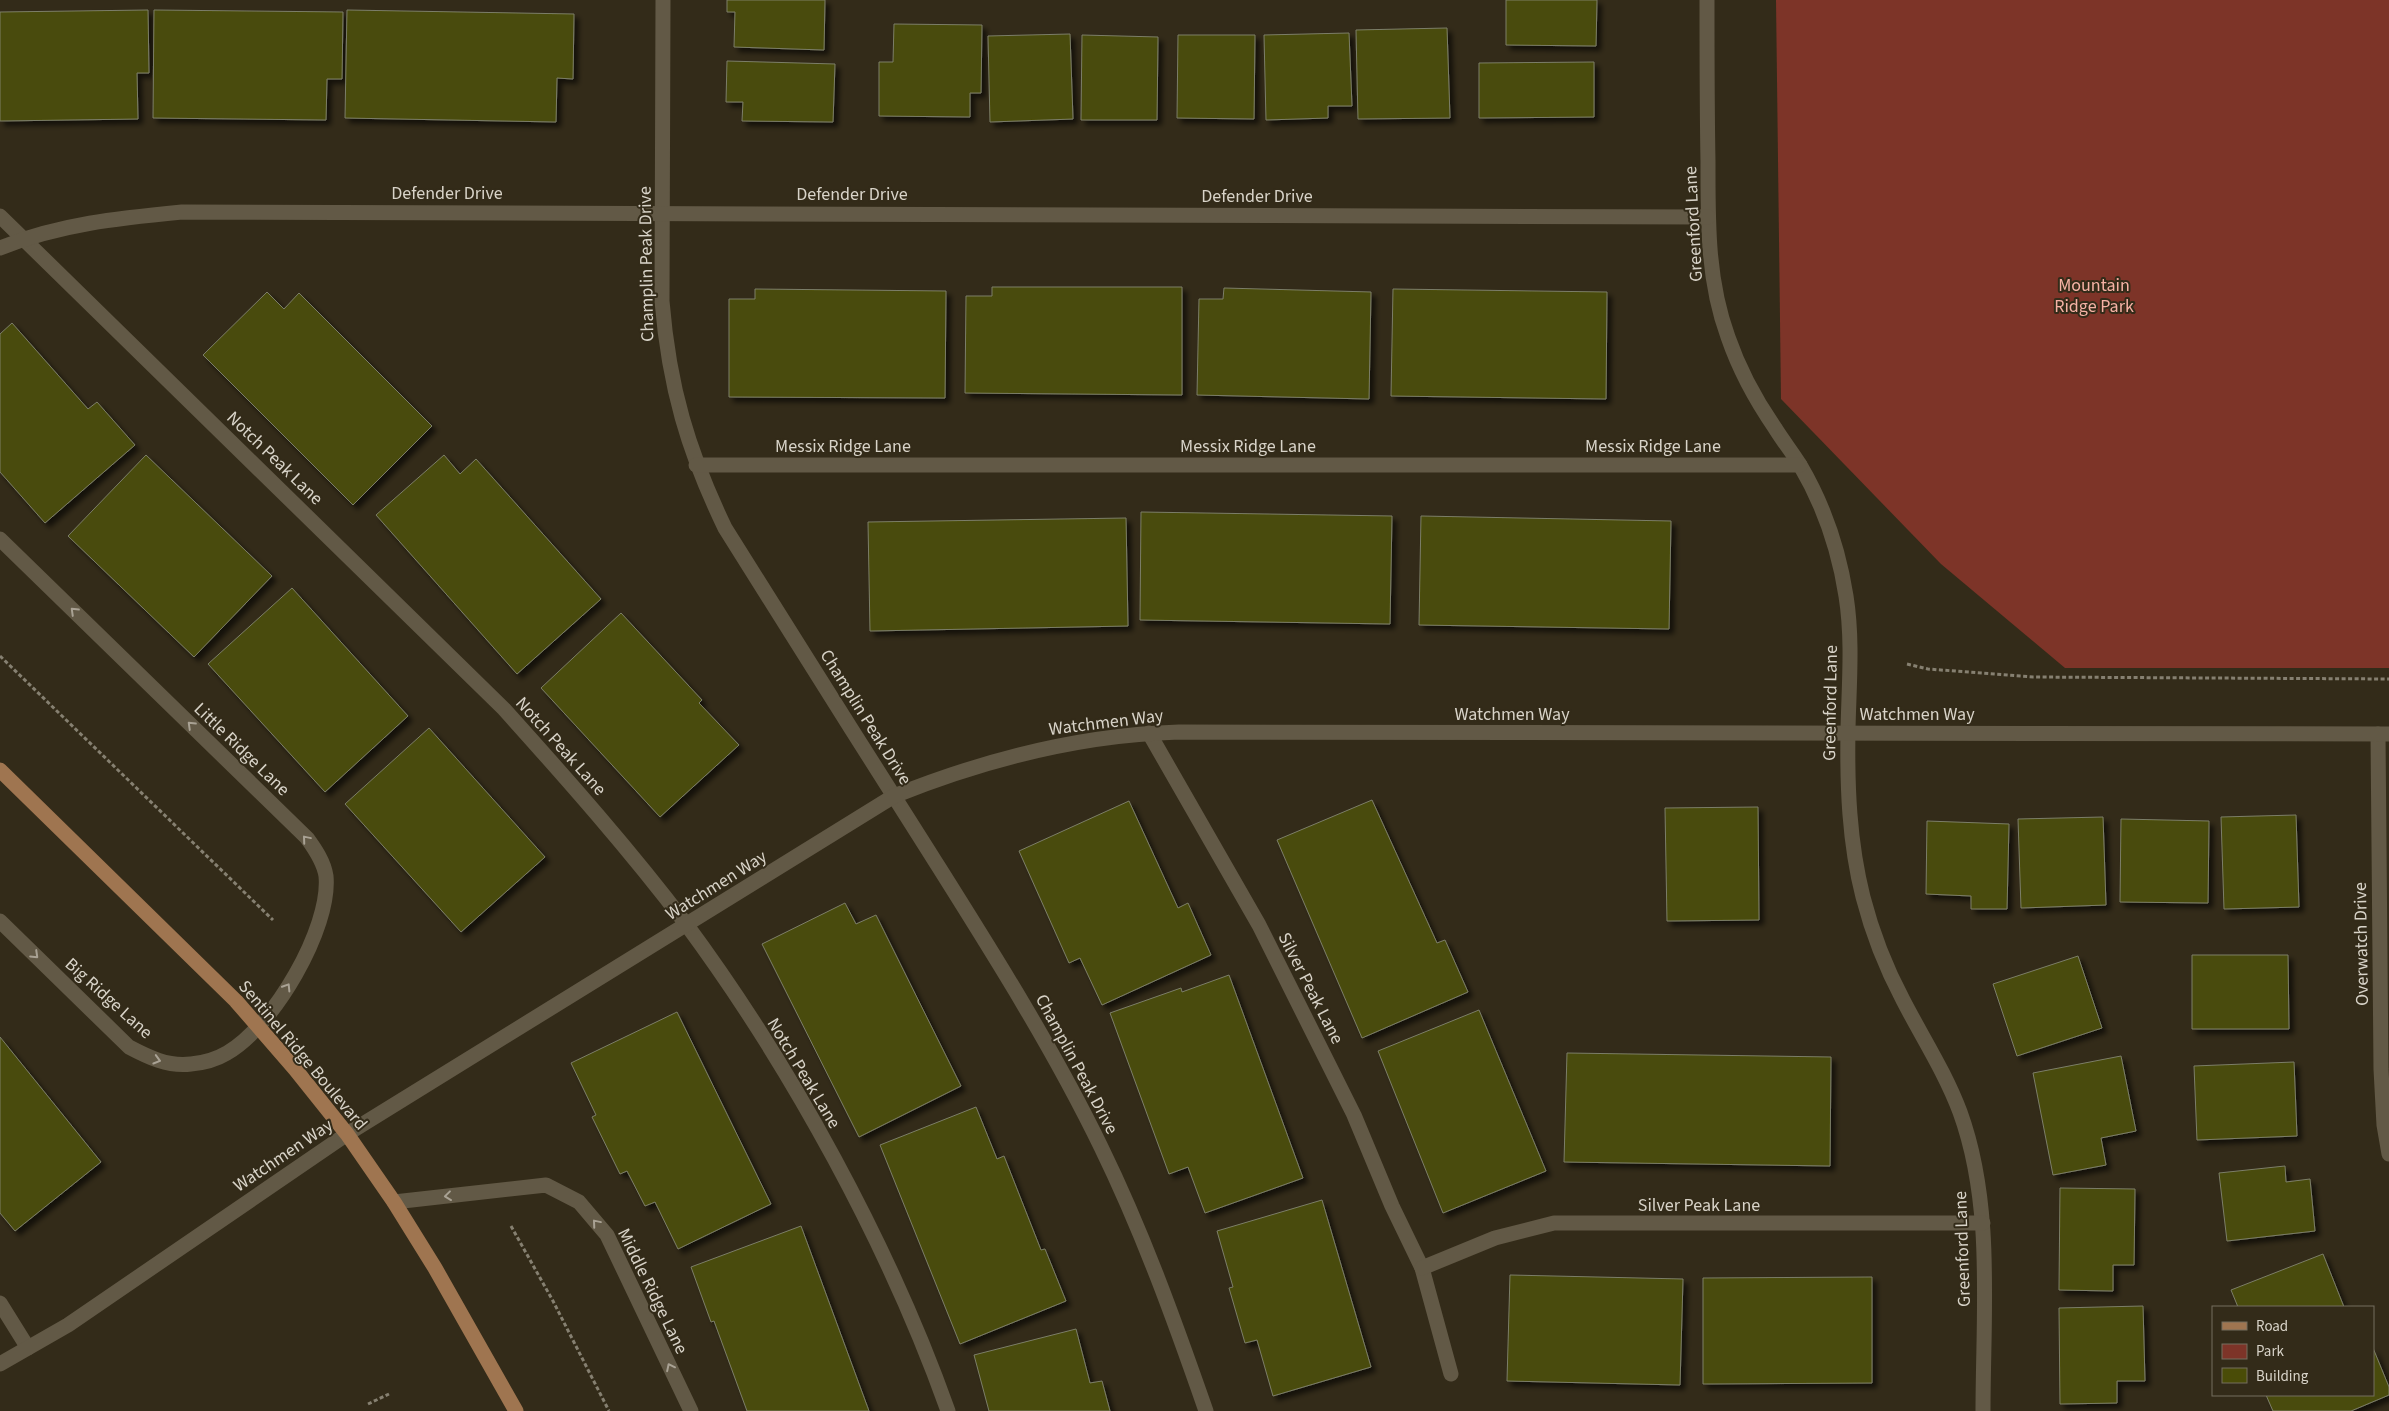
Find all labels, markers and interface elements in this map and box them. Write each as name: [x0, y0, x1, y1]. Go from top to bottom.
street label: Greenford Lane: [1678, 165, 1709, 283]
street label: Defender Drive: [391, 181, 503, 206]
street label: Defender Drive: [796, 182, 908, 207]
street label: Defender Drive: [1201, 184, 1313, 209]
street label: Champlin Peak Drive: [633, 186, 660, 342]
park label: Mountain Ridge Park: [2054, 273, 2134, 319]
street label: Notch Peak Lane: [221, 406, 328, 511]
street label: Messix Ridge Lane: [775, 434, 911, 459]
street label: Messix Ridge Lane: [1180, 434, 1316, 459]
street label: Messix Ridge Lane: [1585, 434, 1721, 459]
one-way arrow: [71, 608, 80, 617]
street label: Champlin Peak Drive: [814, 645, 917, 790]
street label: Greenford Lane: [1817, 645, 1844, 761]
street label: Notch Peak Lane: [509, 691, 612, 801]
street label: Little Ridge Lane: [188, 697, 295, 802]
street label: Watchmen Way: [1454, 702, 1570, 727]
street label: Watchmen Way: [1859, 702, 1975, 727]
street label: Watchmen Way: [1047, 703, 1165, 742]
one-way arrow: [188, 722, 197, 731]
one-way arrow: [304, 836, 312, 845]
street label: Watchmen Way: [661, 844, 772, 927]
street label: Overwatch Drive: [2348, 882, 2375, 1006]
street label: Silver Peak Lane: [1272, 928, 1349, 1048]
one-way arrow: [29, 949, 38, 958]
street label: Big Ridge Lane: [59, 952, 158, 1045]
street label: Sentinel Ridge Boulevard: [232, 975, 373, 1136]
one-way arrow: [281, 984, 291, 993]
street label: Champlin Peak Drive: [1029, 990, 1124, 1139]
street label: Notch Peak Lane: [761, 1013, 847, 1133]
one-way arrow: [152, 1054, 161, 1064]
street label: Watchmen Way: [229, 1113, 338, 1198]
one-way arrow: [444, 1190, 452, 1201]
street label: Greenford Lane: [1948, 1191, 1977, 1307]
street label: Silver Peak Lane: [1638, 1193, 1760, 1218]
one-way arrow: [593, 1219, 602, 1228]
street label: Middle Ridge Lane: [611, 1224, 694, 1358]
legend: [2212, 1306, 2374, 1396]
text: Road: [2256, 1316, 2288, 1337]
text: Park: [2256, 1341, 2285, 1362]
one-way arrow: [666, 1363, 676, 1372]
text: Building: [2256, 1366, 2309, 1387]

